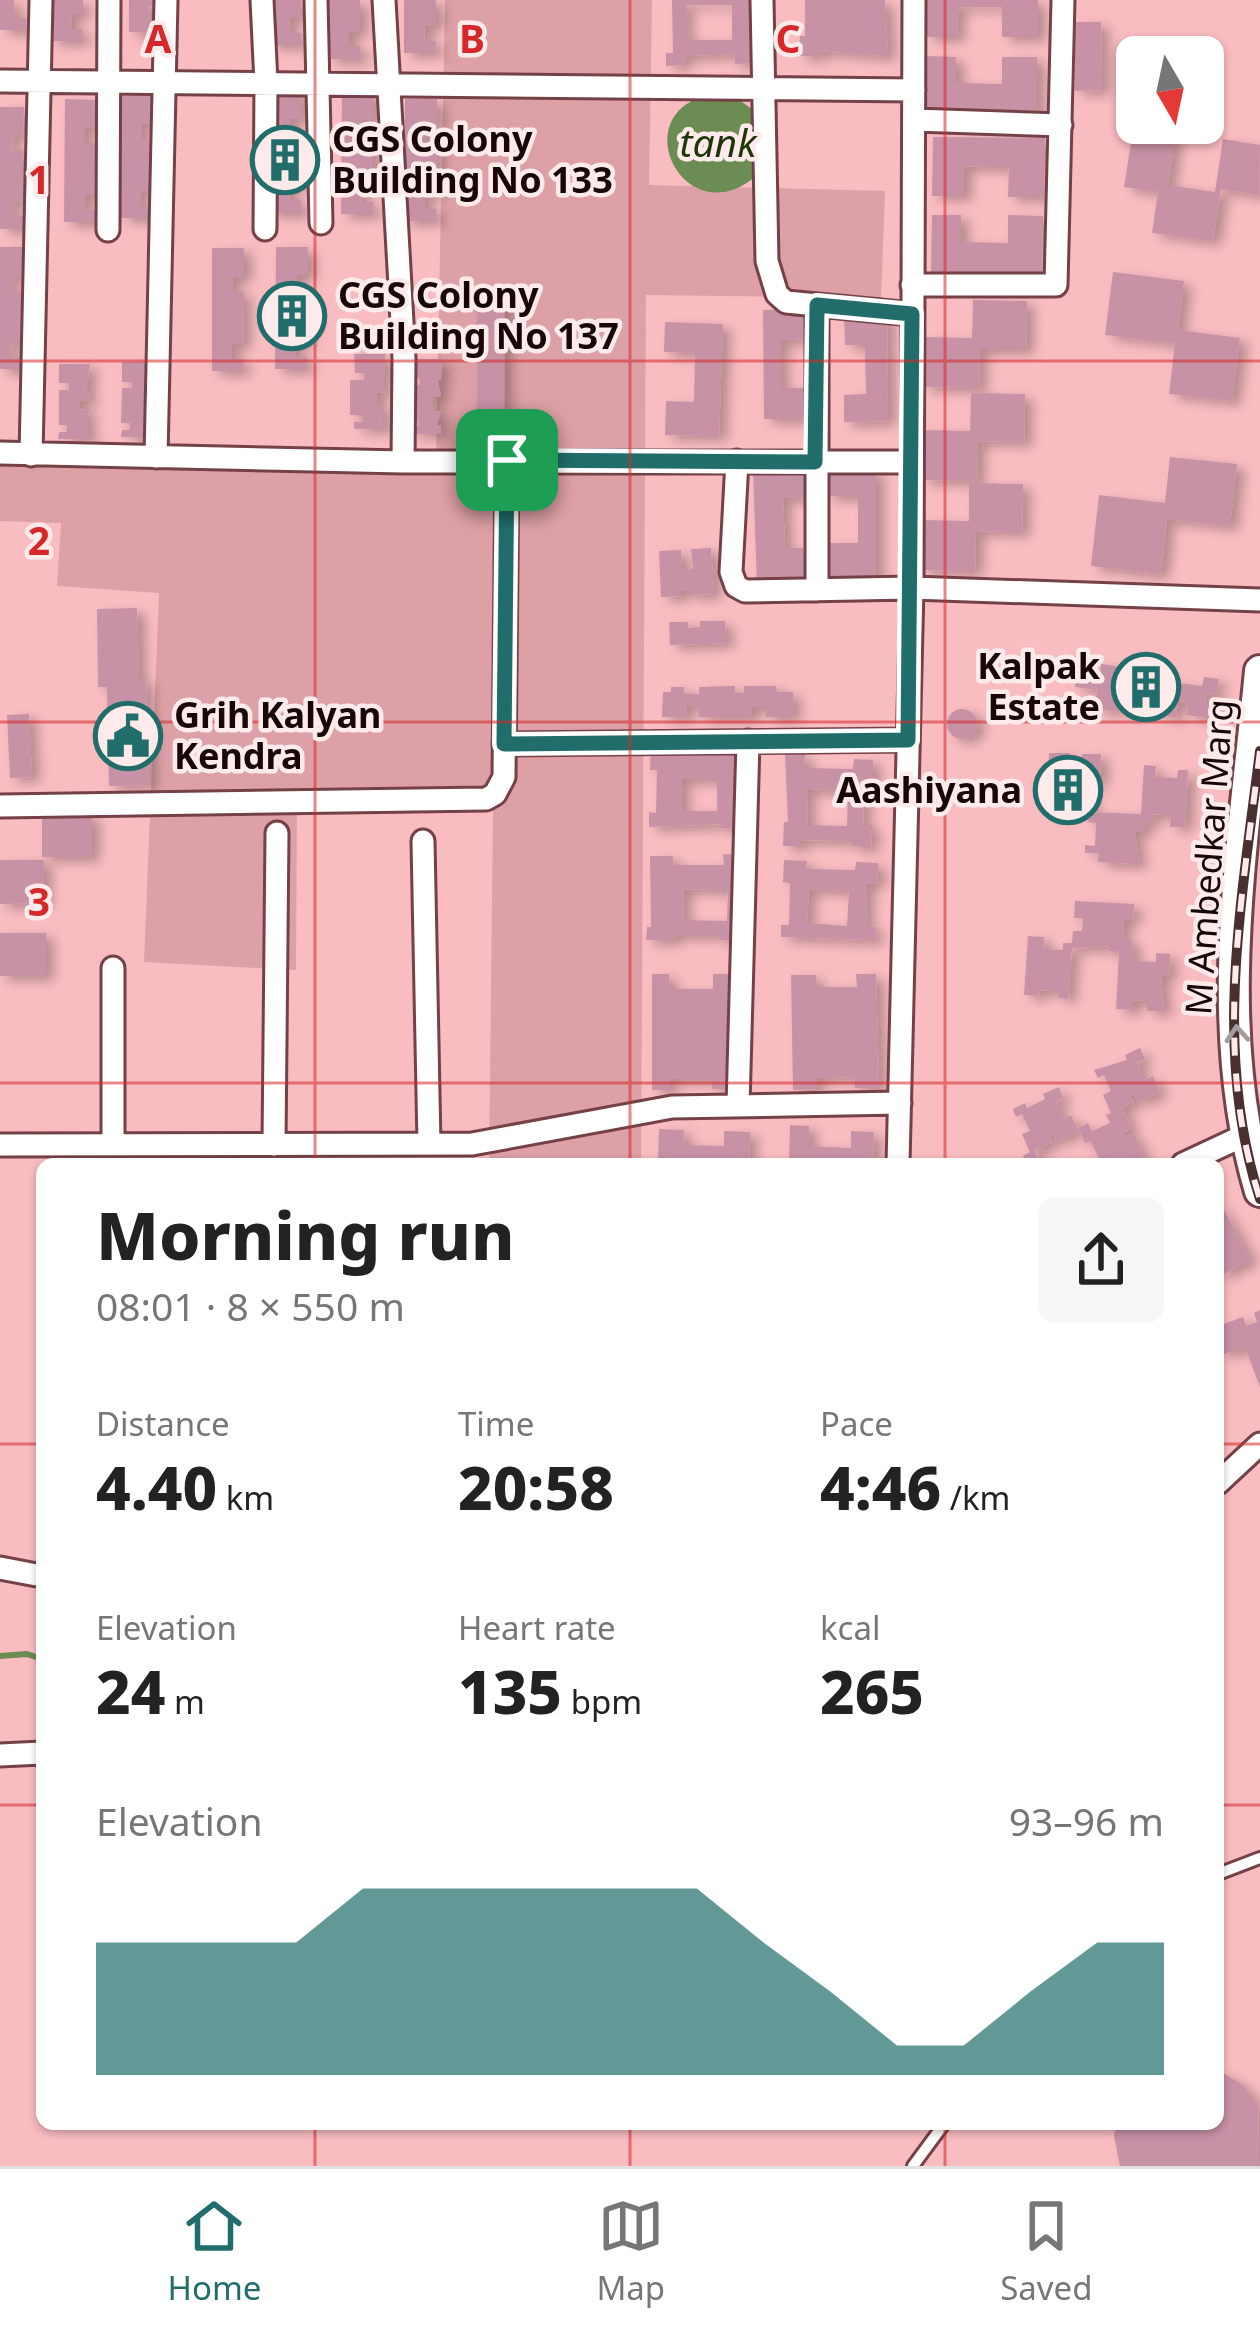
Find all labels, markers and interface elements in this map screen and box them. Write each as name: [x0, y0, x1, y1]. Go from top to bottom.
text: A: [145, 11, 172, 64]
text: B: [459, 11, 485, 64]
text: C: [775, 11, 801, 64]
north arrow: [1116, 36, 1224, 144]
map controls: [1116, 36, 1224, 144]
place label: CGS Colony Building No 133: [332, 114, 613, 204]
water label: tank: [680, 115, 758, 168]
building icon: CGS Colony Building No 133: [250, 125, 320, 195]
text: 1: [28, 152, 50, 205]
place label: CGS Colony Building No 137: [338, 270, 619, 360]
building icon: CGS Colony Building No 137: [257, 281, 327, 351]
pin: [456, 409, 558, 511]
icon: arrive: [474, 427, 540, 493]
text: 2: [28, 513, 50, 566]
place label: Kalpak Estate: [977, 641, 1101, 731]
building icon: Kalpak Estate: [1111, 652, 1181, 722]
place label: Grih Kalyan Kendra: [174, 690, 381, 780]
street label: M Ambedkar Marg: [1173, 697, 1244, 1016]
public building icon: Grih Kalyan Kendra: [93, 701, 163, 771]
building icon: Aashiyana: [1033, 755, 1103, 825]
place label: Aashiyana: [836, 765, 1022, 814]
text: 3: [28, 874, 50, 927]
one-way arrow: [1224, 1024, 1250, 1043]
text: Morning run: [96, 1189, 515, 1279]
button: share: [1038, 1197, 1164, 1323]
text: 08:01 · 8 × 550 m: [96, 1279, 405, 1332]
text: Distance: [96, 1401, 230, 1446]
text: Time: [458, 1401, 534, 1446]
text: Pace: [820, 1401, 893, 1446]
text: 4.40: [96, 1446, 217, 1528]
text: 20:58: [458, 1446, 614, 1528]
text: 4:46: [820, 1446, 941, 1528]
text: km: [217, 1475, 274, 1520]
text: /km: [941, 1475, 1010, 1520]
text: Elevation: [96, 1605, 237, 1650]
text: Heart rate: [458, 1605, 616, 1650]
text: kcal: [820, 1605, 881, 1650]
text: 24: [96, 1650, 165, 1732]
text: 135: [458, 1650, 562, 1732]
text: 265: [820, 1650, 924, 1732]
text: m: [165, 1679, 205, 1724]
text: bpm: [562, 1679, 642, 1724]
text: Elevation: [96, 1794, 263, 1847]
text: 93–96 m: [1009, 1794, 1164, 1847]
tab: Home: [168, 2193, 261, 2310]
tab: Map: [596, 2193, 665, 2310]
tab: Saved: [1000, 2193, 1092, 2310]

